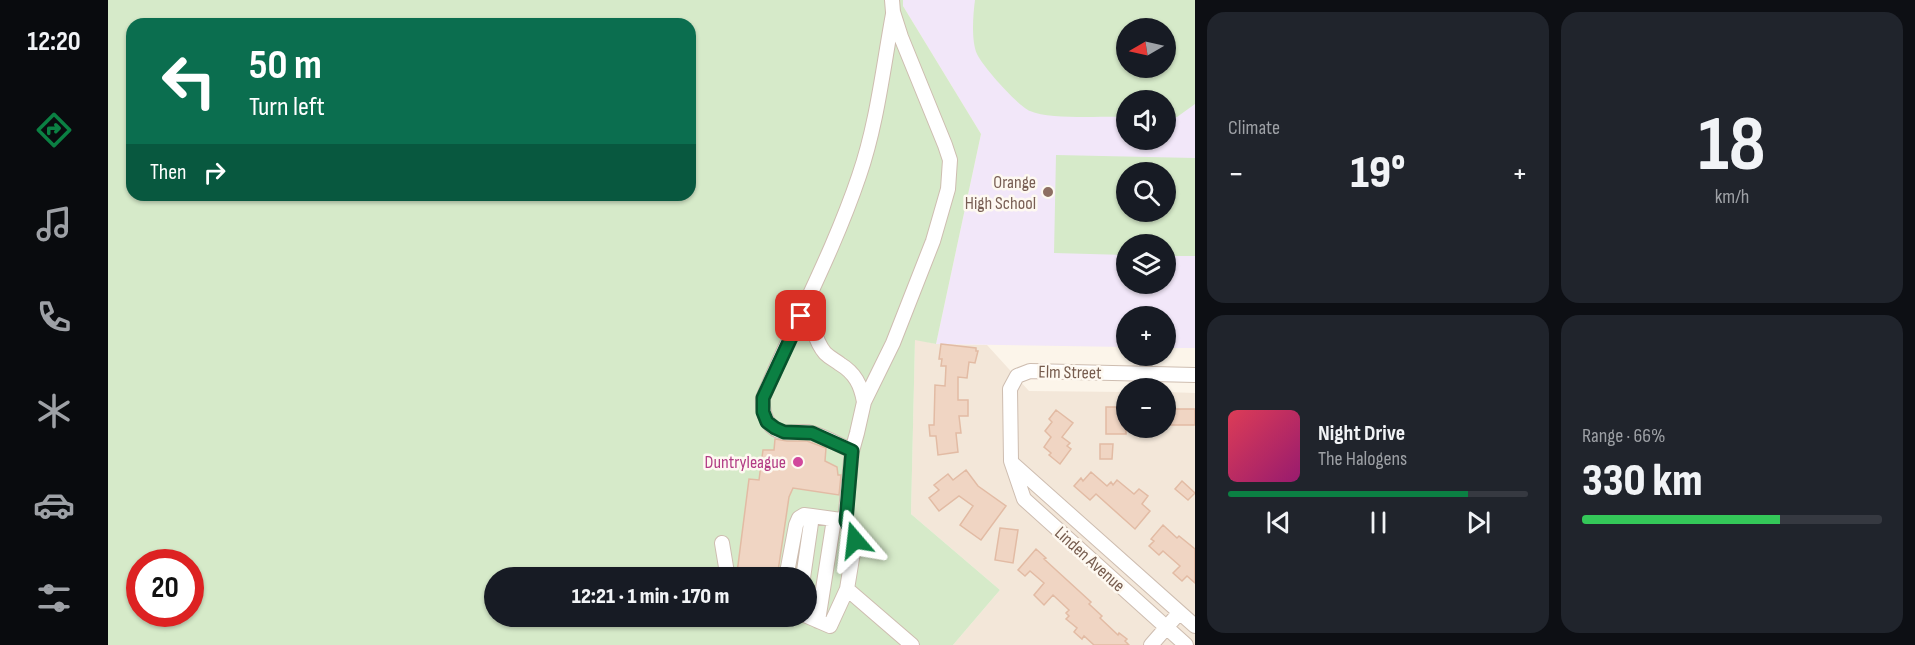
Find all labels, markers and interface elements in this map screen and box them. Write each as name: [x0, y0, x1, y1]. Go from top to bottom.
north arrow: [1116, 18, 1176, 78]
map controls: [1116, 18, 1176, 438]
text: 12:20: [27, 26, 81, 58]
text: 50 m: [249, 40, 322, 91]
icon: left: [150, 42, 228, 120]
button: sound: [1116, 90, 1176, 150]
text: Turn left: [249, 91, 325, 123]
text: 18: [1698, 99, 1766, 192]
icon: directions: [33, 109, 75, 151]
text: Climate: [1228, 116, 1280, 140]
text: 19°: [1351, 146, 1405, 201]
text: −: [1228, 154, 1244, 194]
text: +: [1512, 154, 1528, 194]
icon: right: [198, 156, 231, 189]
text: Then: [150, 159, 186, 186]
button: search: [1116, 162, 1176, 222]
place label: Orange High School: [965, 172, 1036, 214]
marker: Orange High School: [1041, 185, 1055, 199]
text: km/h: [1715, 185, 1749, 209]
icon: music: [33, 203, 75, 245]
button: layers: [1116, 234, 1176, 294]
pin: [775, 290, 826, 341]
icon: phone: [33, 296, 75, 338]
icon: arrive: [784, 299, 817, 332]
button: +: [1116, 306, 1176, 366]
street label: Elm Street: [1038, 361, 1102, 384]
button: −: [1116, 378, 1176, 438]
icon: climate: [33, 390, 75, 432]
text: Night Drive: [1318, 420, 1405, 447]
text: Range · 66%: [1582, 424, 1666, 448]
text: The Halogens: [1318, 447, 1407, 471]
place label: Duntryleague: [705, 452, 786, 473]
text: 330 km: [1582, 454, 1703, 509]
marker: Duntryleague: [791, 455, 805, 469]
icon: car: [33, 484, 75, 526]
icon: previous: [1262, 506, 1295, 539]
icon: pause: [1362, 506, 1395, 539]
icon: next: [1462, 506, 1495, 539]
position arrow: [823, 508, 887, 572]
street label: Linden Avenue: [1050, 522, 1129, 596]
speed limit sign: 20: [126, 549, 204, 627]
icon: filters: [33, 577, 75, 619]
text: 12:21 · 1 min · 170 m: [572, 583, 729, 610]

